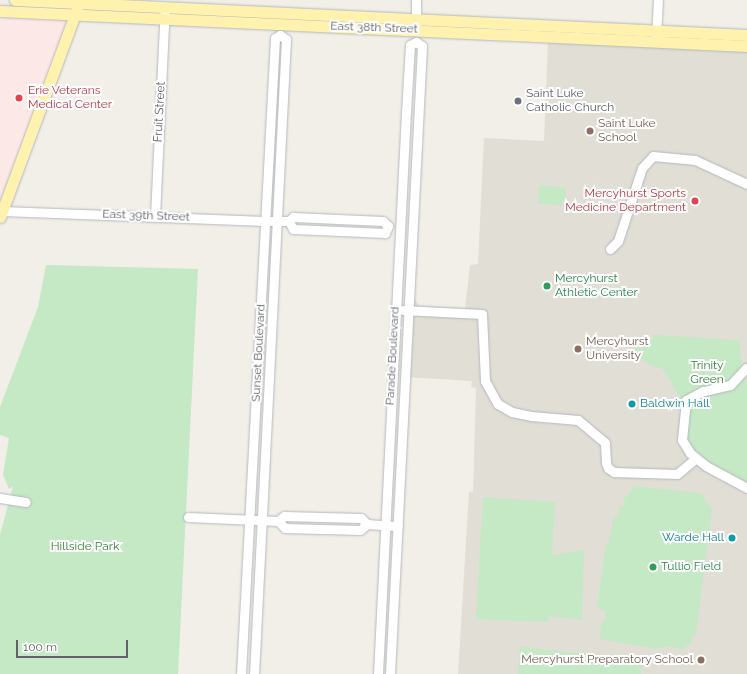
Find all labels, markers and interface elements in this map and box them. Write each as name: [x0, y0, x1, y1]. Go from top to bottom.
street label: East 38th Street: [330, 19, 418, 37]
street label: Fruit Street: [151, 81, 169, 143]
place label: Erie Veterans Medical Center: [28, 84, 112, 112]
place label: Saint Luke Catholic Church: [526, 87, 614, 115]
marker: Erie Veterans Medical Center: [13, 92, 25, 104]
marker: Saint Luke Catholic Church: [513, 96, 523, 106]
place label: Saint Luke School: [598, 117, 656, 145]
marker: Saint Luke School: [585, 126, 595, 136]
place label: Mercyhurst Sports Medicine Department: [565, 187, 686, 215]
marker: Mercyhurst Sports Medicine Department: [689, 195, 701, 207]
street label: East 39th Street: [102, 207, 190, 225]
place label: Mercyhurst Athletic Center: [555, 272, 638, 300]
marker: Mercyhurst Athletic Center: [542, 281, 552, 291]
street label: Sunset Boulevard: [249, 304, 269, 402]
street label: Parade Boulevard: [383, 306, 403, 406]
place label: Mercyhurst University: [586, 335, 649, 363]
marker: Mercyhurst University: [573, 344, 583, 354]
park label: Trinity Green: [690, 359, 724, 387]
place label: Baldwin Hall: [640, 397, 710, 411]
marker: Baldwin Hall: [627, 399, 637, 409]
place label: Warde Hall: [662, 531, 724, 545]
marker: Warde Hall: [727, 533, 737, 543]
park label: Hillside Park: [51, 540, 119, 554]
place label: Tullio Field: [661, 560, 721, 574]
marker: Tullio Field: [648, 562, 658, 572]
scale bar: [18, 632, 130, 658]
text: 100 m: [23, 640, 57, 654]
place label: Mercyhurst Preparatory School: [521, 653, 693, 667]
marker: Mercyhurst Preparatory School: [696, 655, 706, 665]

